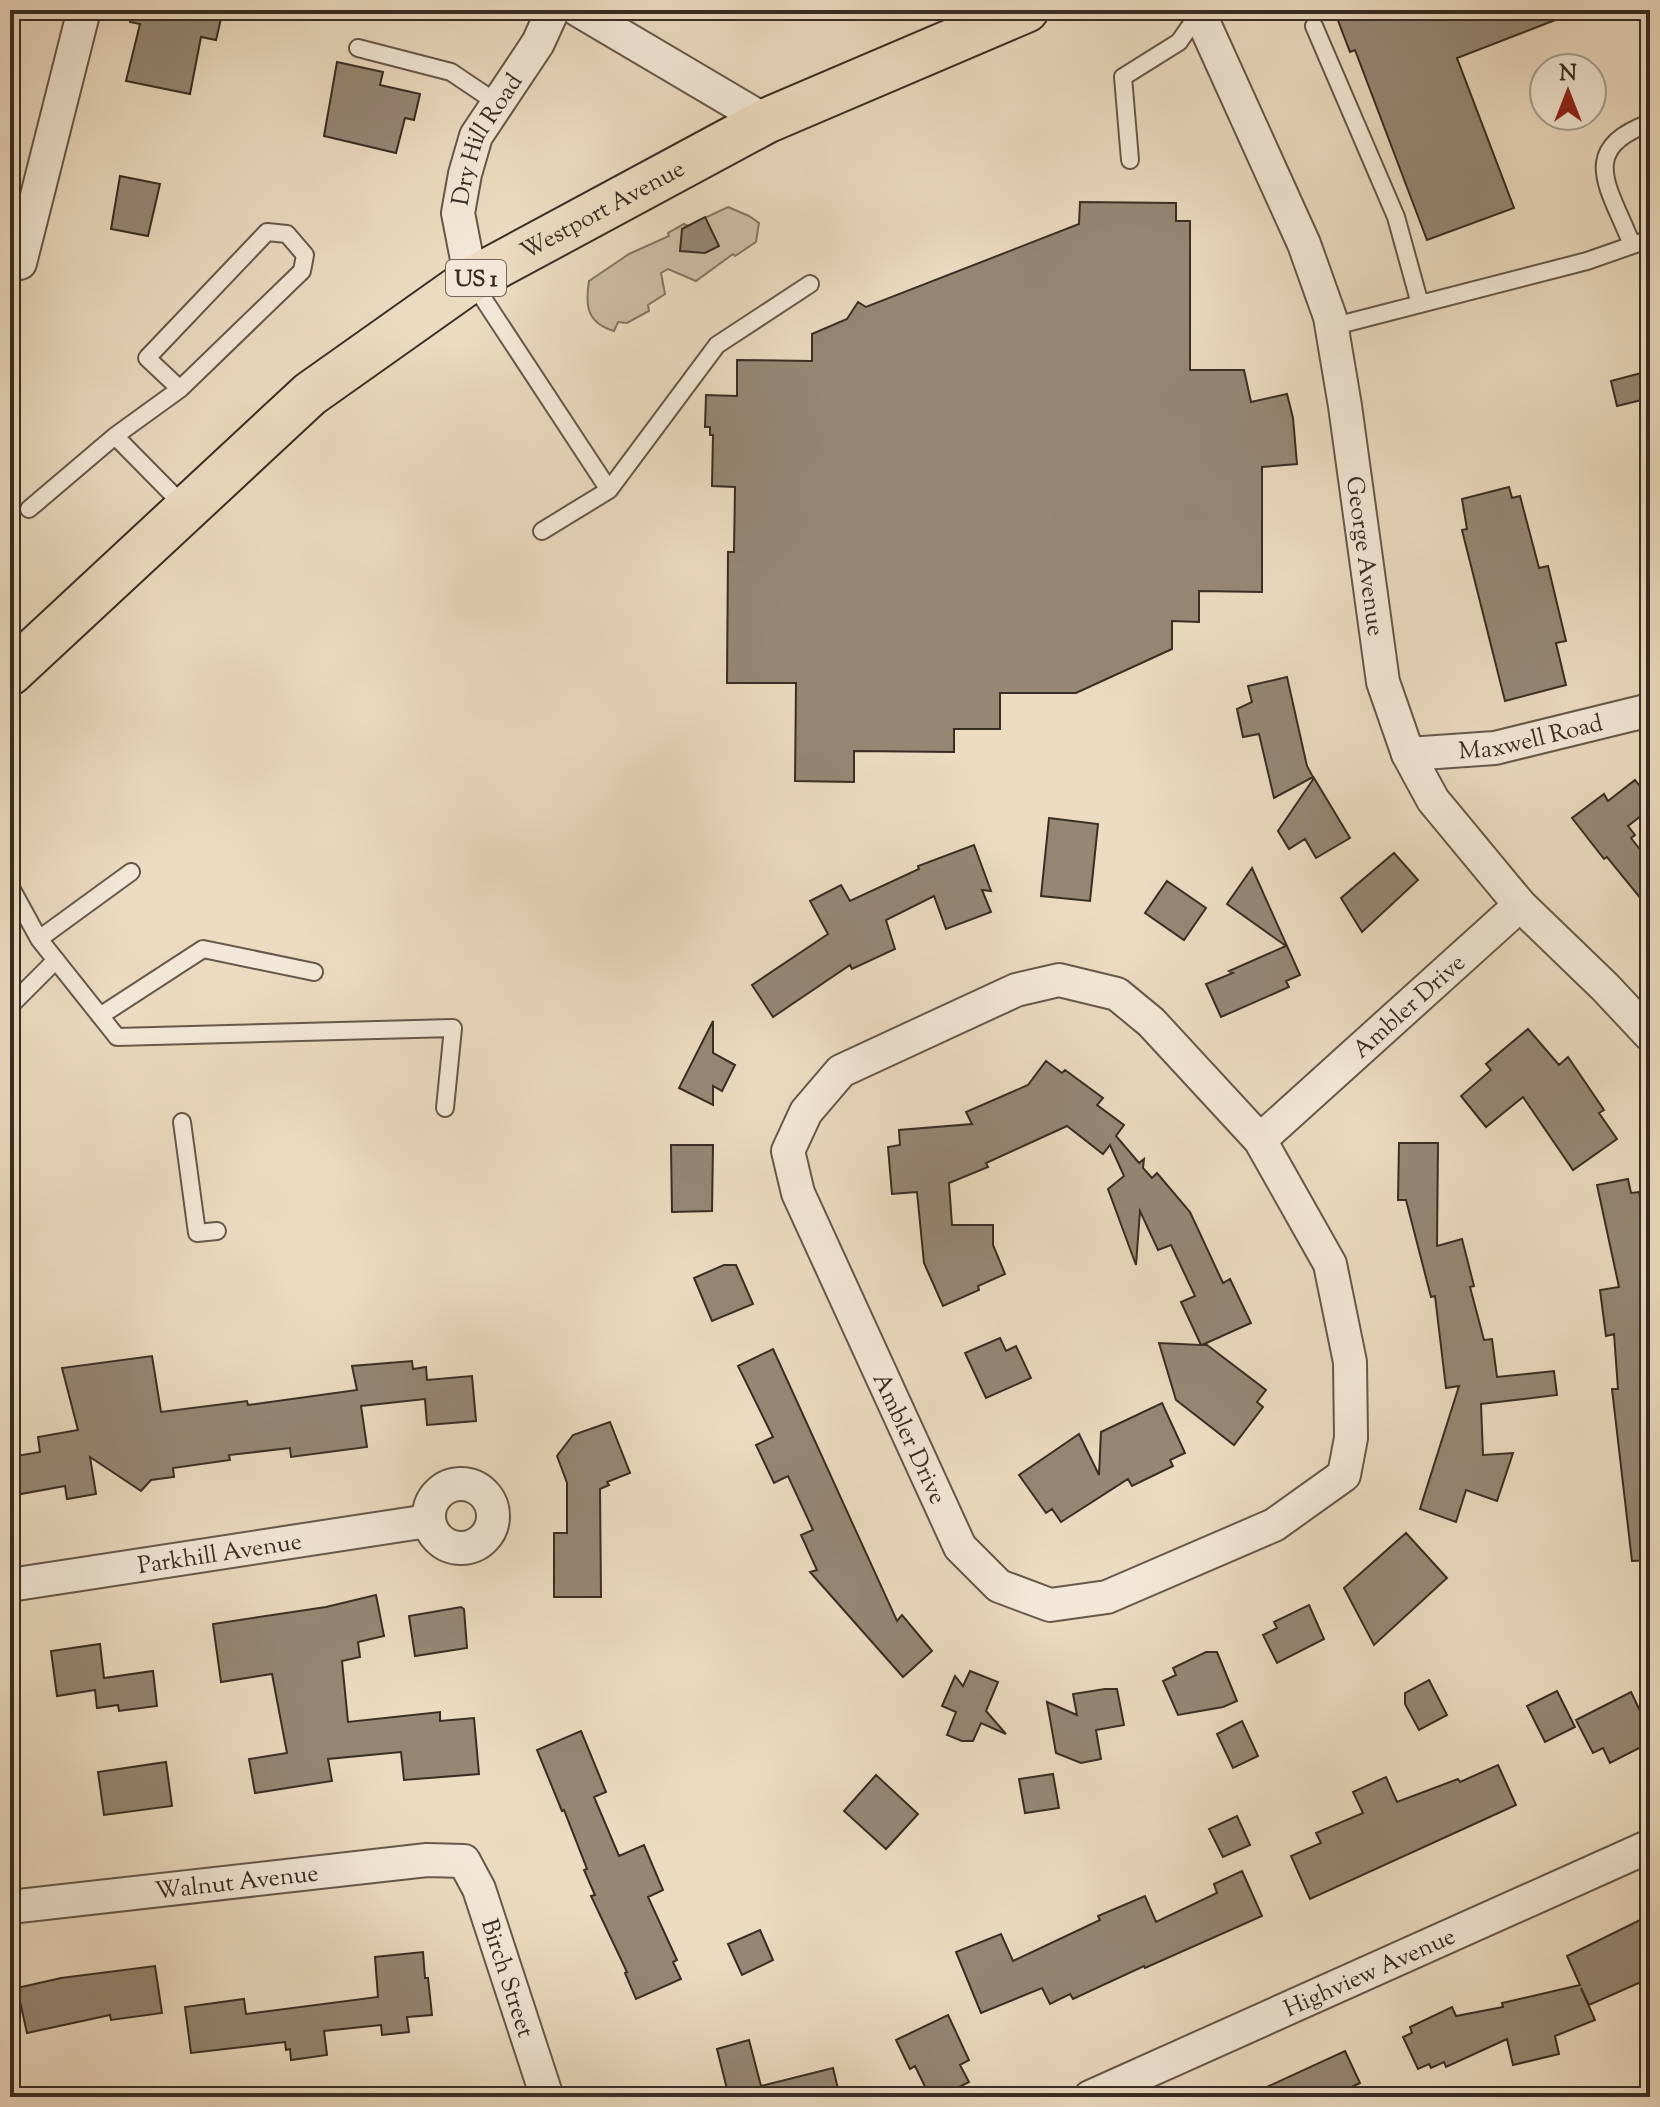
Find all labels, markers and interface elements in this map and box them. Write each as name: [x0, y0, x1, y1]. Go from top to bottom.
north arrow: [1528, 52, 1608, 132]
text: N: [1559, 59, 1577, 91]
street label: Dry Hill Road: [445, 67, 532, 208]
street label: Westport Avenue: [515, 153, 691, 269]
road number: US 1: [446, 260, 506, 296]
street label: George Avenue: [1336, 474, 1391, 638]
street label: Maxwell Road: [1458, 707, 1607, 769]
street label: Ambler Drive: [1346, 947, 1474, 1067]
street label: Ambler Drive: [863, 1367, 954, 1510]
street label: Parkhill Avenue: [135, 1526, 304, 1584]
street label: Walnut Avenue: [153, 1857, 320, 1910]
street label: Birch Street: [471, 1915, 541, 2042]
street label: Highview Avenue: [1279, 1920, 1461, 2027]

